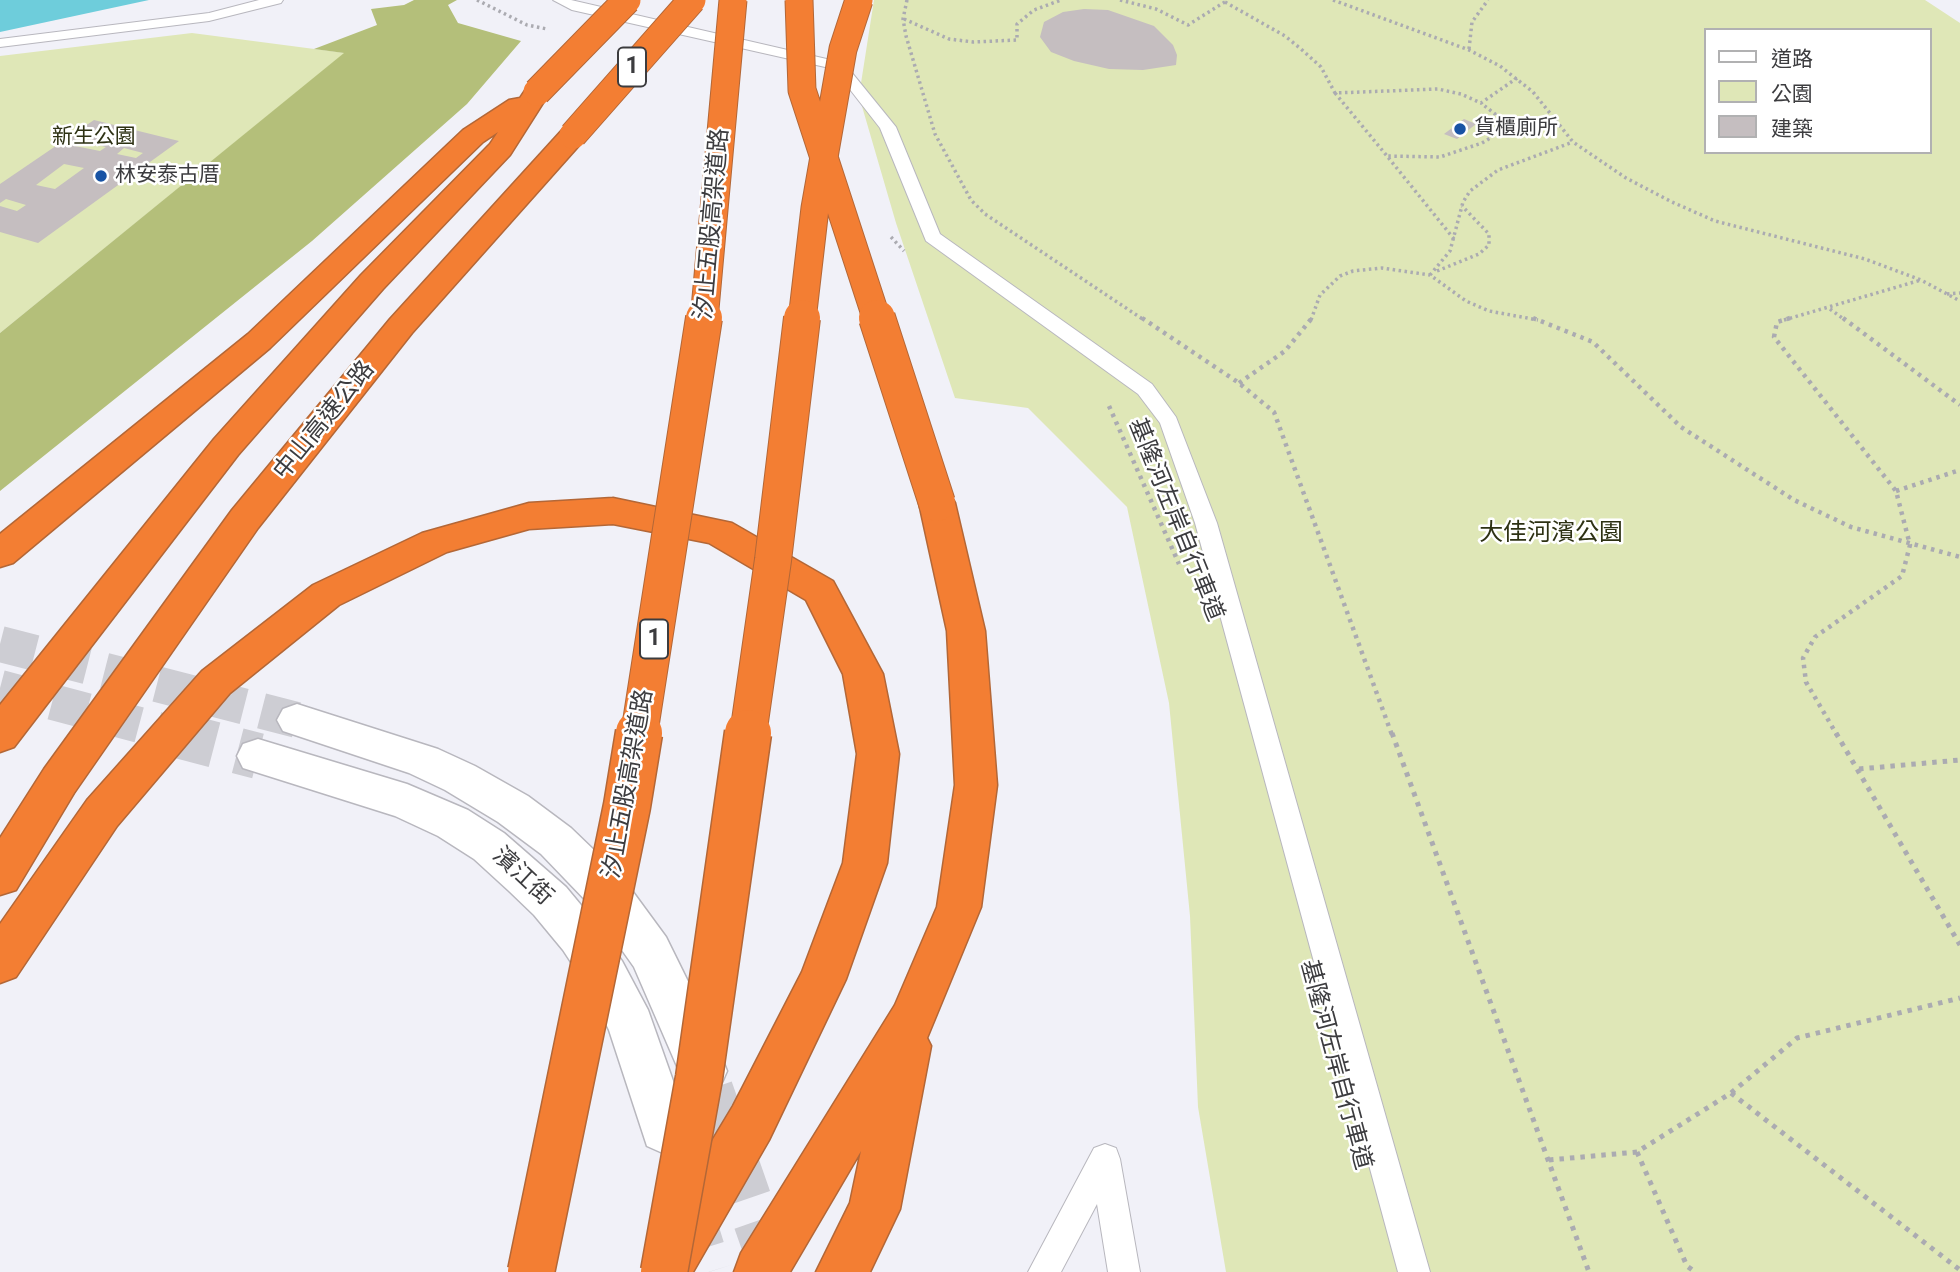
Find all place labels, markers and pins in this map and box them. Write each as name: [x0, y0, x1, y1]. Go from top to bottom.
place label: 貨櫃廁所: [1474, 116, 1558, 142]
marker: 貨櫃廁所: [1452, 121, 1468, 137]
place label: 林安泰古厝: [115, 163, 220, 189]
marker: 林安泰古厝: [93, 168, 109, 184]

